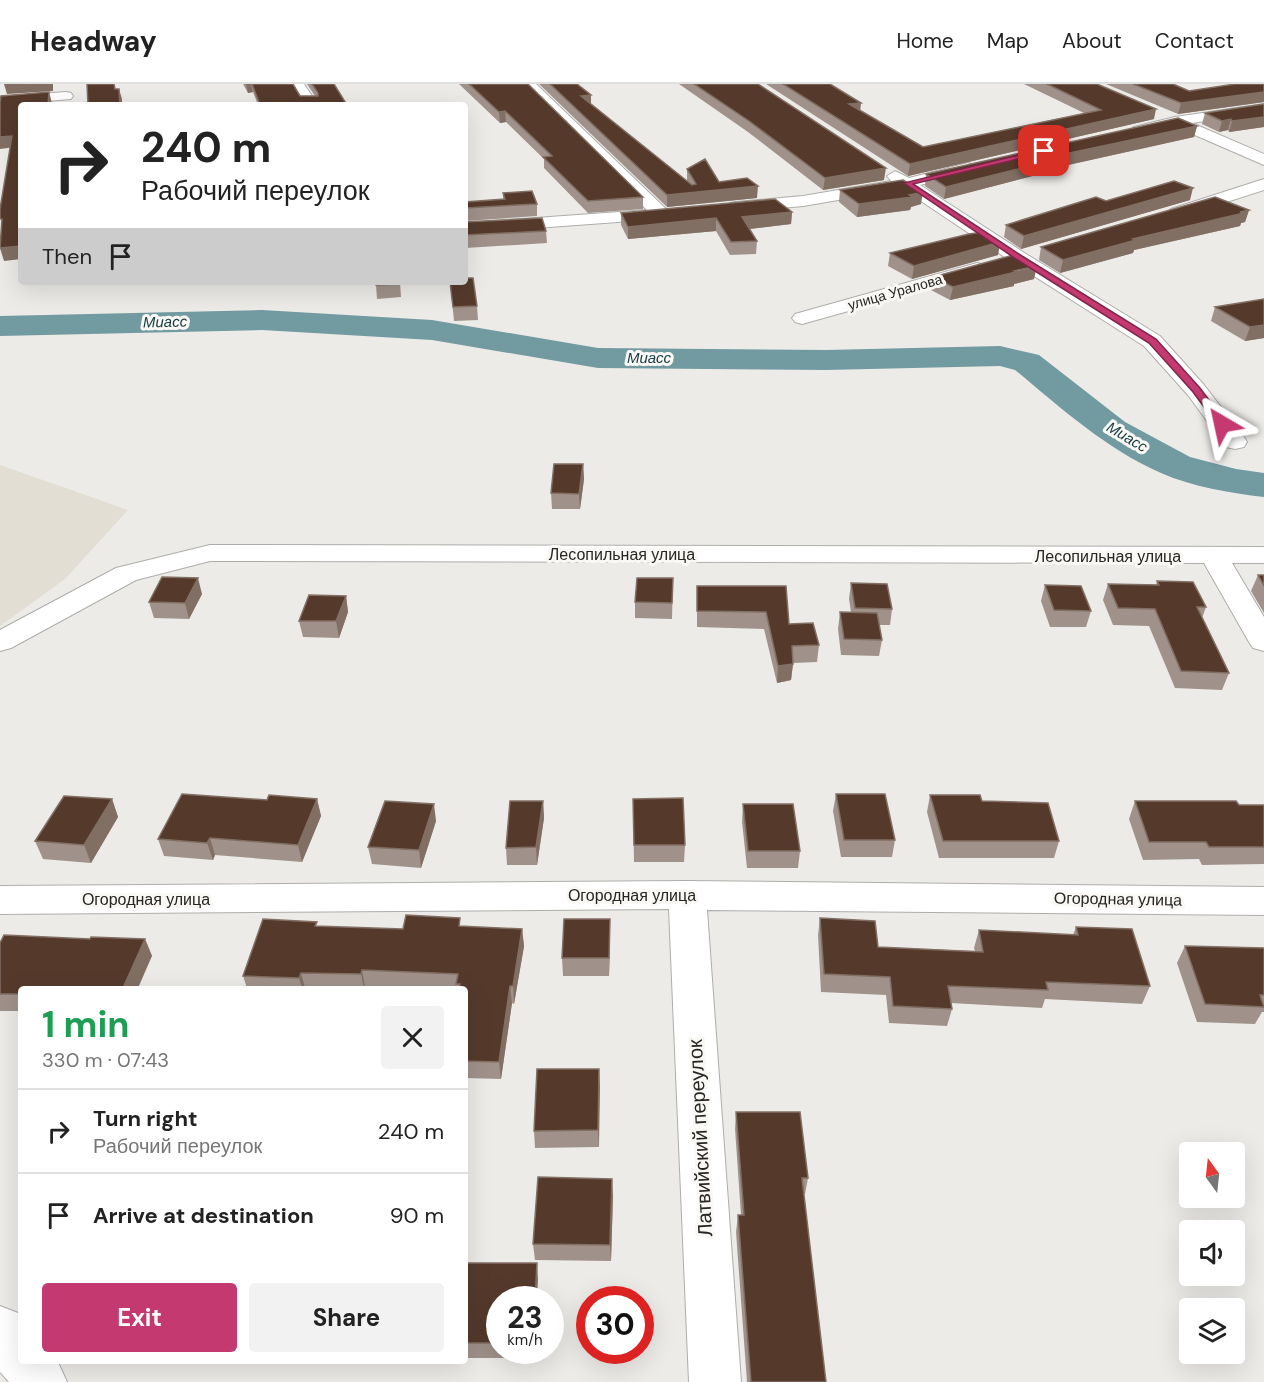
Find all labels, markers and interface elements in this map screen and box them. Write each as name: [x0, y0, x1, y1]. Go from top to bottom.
text: Headway: [30, 23, 157, 60]
text: Home: [896, 27, 954, 55]
text: Map: [987, 27, 1029, 55]
text: About: [1062, 27, 1122, 55]
text: Contact: [1155, 27, 1234, 55]
text: 240 m: [141, 120, 271, 175]
pin: [1018, 125, 1069, 176]
icon: right: [42, 126, 120, 204]
icon: arrive: [1027, 134, 1060, 167]
text: Рабочий переулок: [141, 173, 370, 208]
icon: arrive: [104, 240, 137, 273]
text: Then: [42, 242, 92, 271]
street label: улица Уралова: [846, 270, 944, 314]
water label: Миасс: [143, 312, 188, 332]
water label: Миасс: [627, 348, 672, 368]
position arrow: [1190, 392, 1254, 456]
water label: Миасс: [1103, 417, 1152, 457]
street label: Лесопильная улица: [549, 544, 695, 565]
street label: Лесопильная улица: [1035, 546, 1181, 567]
street label: Огородная улица: [568, 885, 696, 906]
street label: Огородная улица: [1054, 887, 1182, 911]
street label: Огородная улица: [82, 889, 210, 910]
text: 1 min: [42, 1001, 130, 1048]
button: close: [381, 1006, 444, 1069]
street label: Латвийский переулок: [682, 1038, 718, 1237]
text: 330 m · 07:43: [42, 1047, 169, 1073]
text: Turn right: [93, 1104, 198, 1133]
icon: right: [42, 1115, 75, 1148]
text: 240 m: [378, 1117, 444, 1146]
text: Рабочий переулок: [93, 1133, 262, 1159]
north arrow: [1179, 1142, 1245, 1208]
map controls: [1179, 1142, 1245, 1364]
icon: arrive: [42, 1199, 75, 1232]
text: Arrive at destination: [93, 1201, 314, 1230]
text: 90 m: [390, 1201, 444, 1230]
button: sound: [1179, 1220, 1245, 1286]
button: Exit: [42, 1283, 237, 1352]
button: Share: [249, 1283, 444, 1352]
speed limit sign: 30: [576, 1286, 654, 1364]
text: 23: [507, 1298, 543, 1337]
button: layers: [1179, 1298, 1245, 1364]
text: km/h: [507, 1330, 543, 1350]

